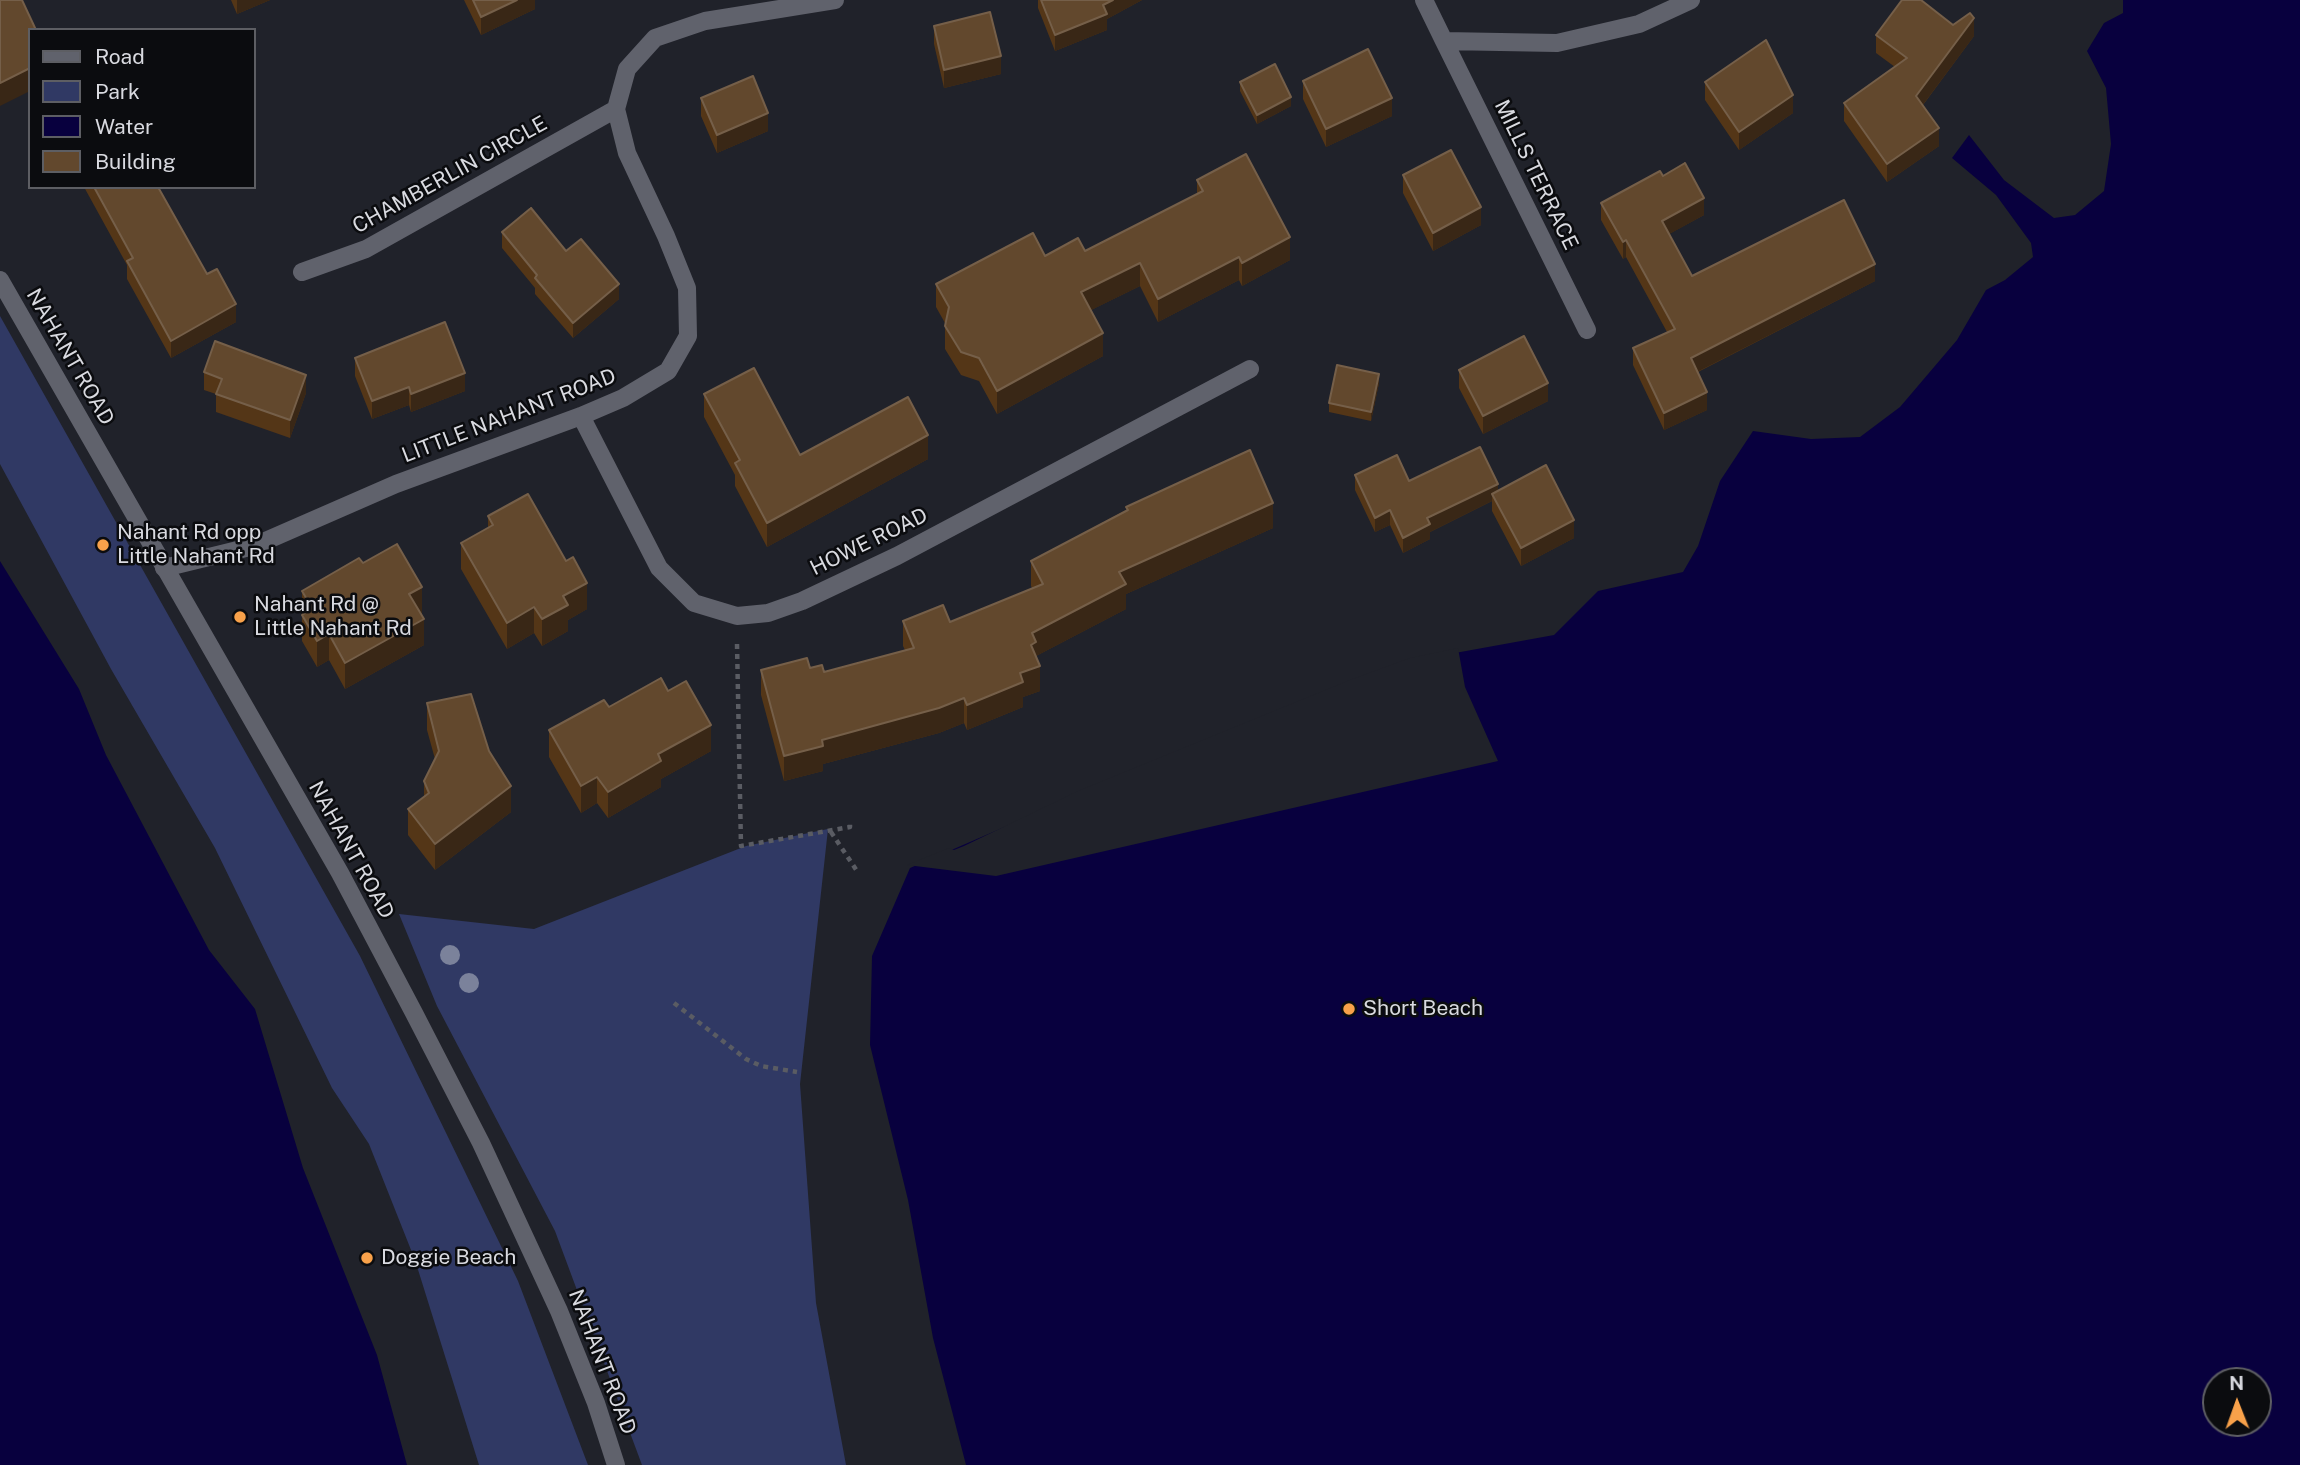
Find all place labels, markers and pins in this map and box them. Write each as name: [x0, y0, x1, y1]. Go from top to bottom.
place label: Nahant Rd opp Little Nahant Rd: [117, 520, 275, 570]
marker: Nahant Rd opp Little Nahant Rd: [95, 537, 111, 553]
place label: Nahant Rd @ Little Nahant Rd: [254, 592, 412, 642]
marker: Nahant Rd @ Little Nahant Rd: [232, 609, 248, 625]
place label: Short Beach: [1363, 996, 1483, 1022]
marker: Short Beach: [1341, 1001, 1357, 1017]
place label: Doggie Beach: [381, 1245, 516, 1271]
marker: Doggie Beach: [359, 1250, 375, 1266]

